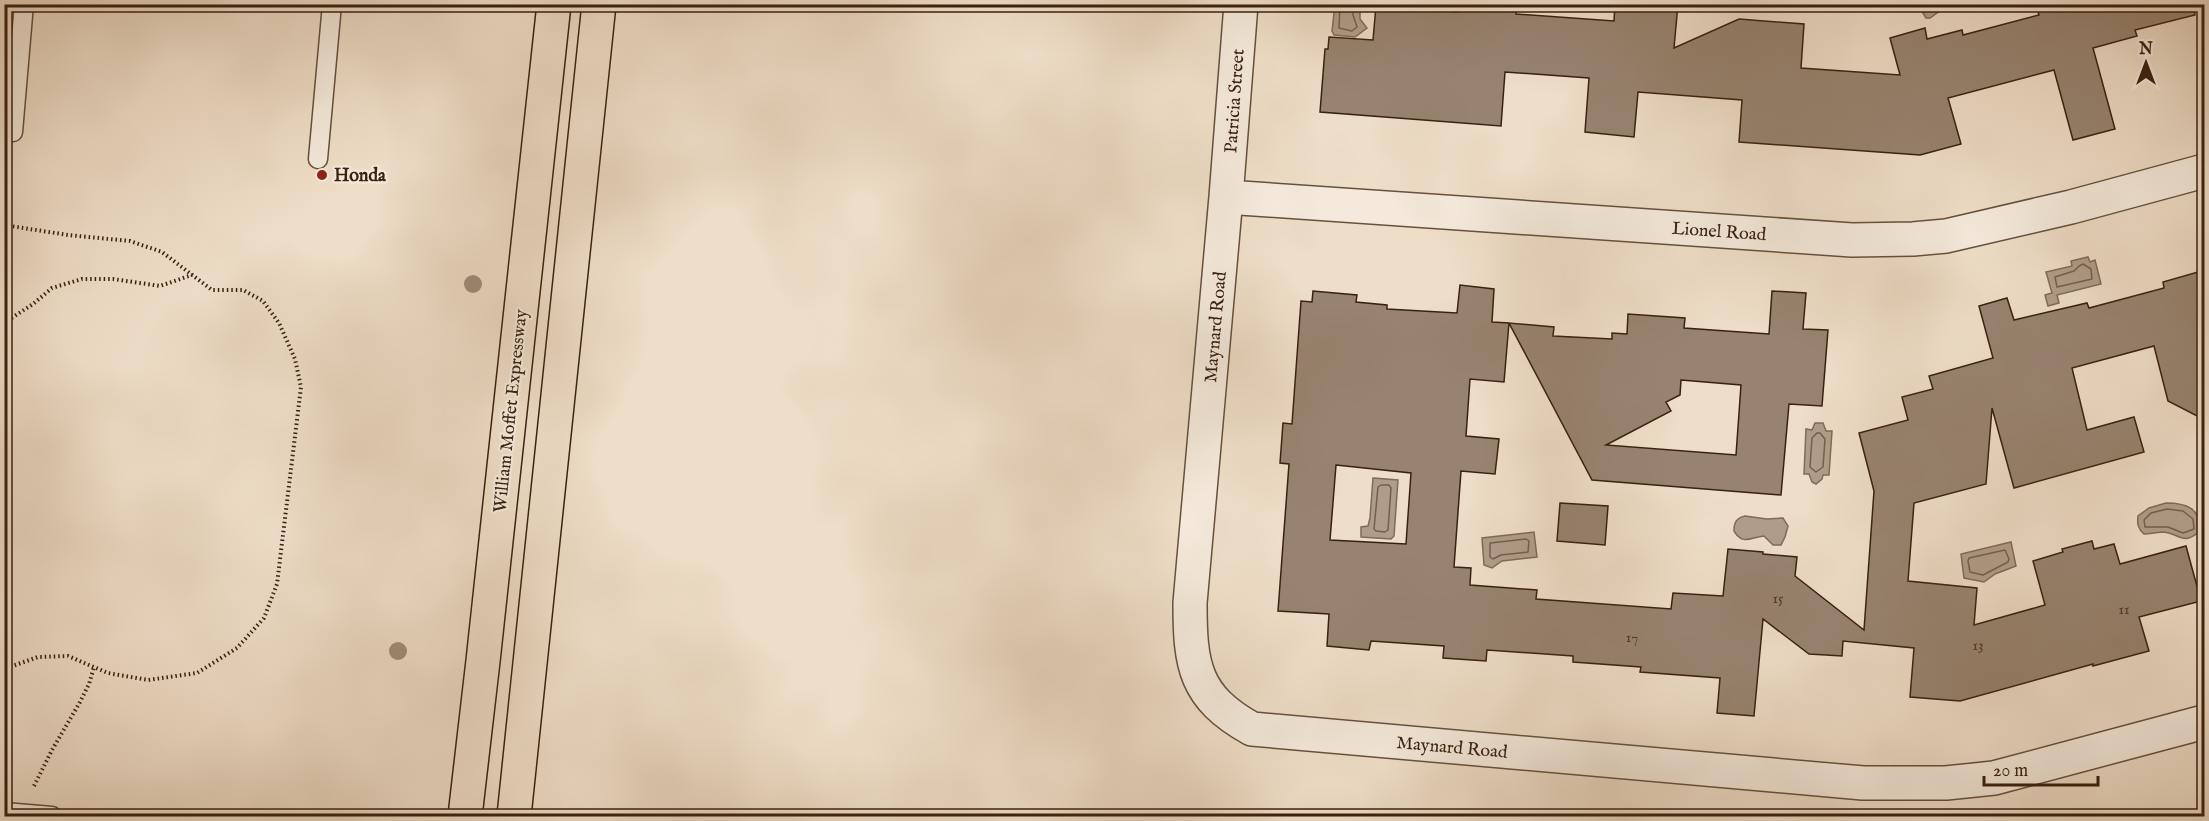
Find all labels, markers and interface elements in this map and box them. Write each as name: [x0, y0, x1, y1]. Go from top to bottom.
north arrow: [2116, 33, 2176, 93]
text: N: [2138, 40, 2153, 60]
street label: Patricia Street: [1220, 48, 1251, 154]
place label: Honda: [334, 165, 387, 188]
marker: Honda: [315, 168, 329, 182]
street label: Lionel Road: [1671, 218, 1767, 247]
street label: Maynard Road: [1200, 270, 1233, 384]
street label: William Moffet Expressway: [489, 308, 534, 514]
house number: 15: [1772, 589, 1784, 608]
house number: 11: [2118, 600, 2130, 619]
house number: 17: [1626, 628, 1638, 647]
house number: 13: [1972, 636, 1984, 655]
street label: Maynard Road: [1395, 732, 1509, 765]
scale bar: [1984, 749, 2098, 787]
text: 20 m: [1993, 760, 2028, 783]

